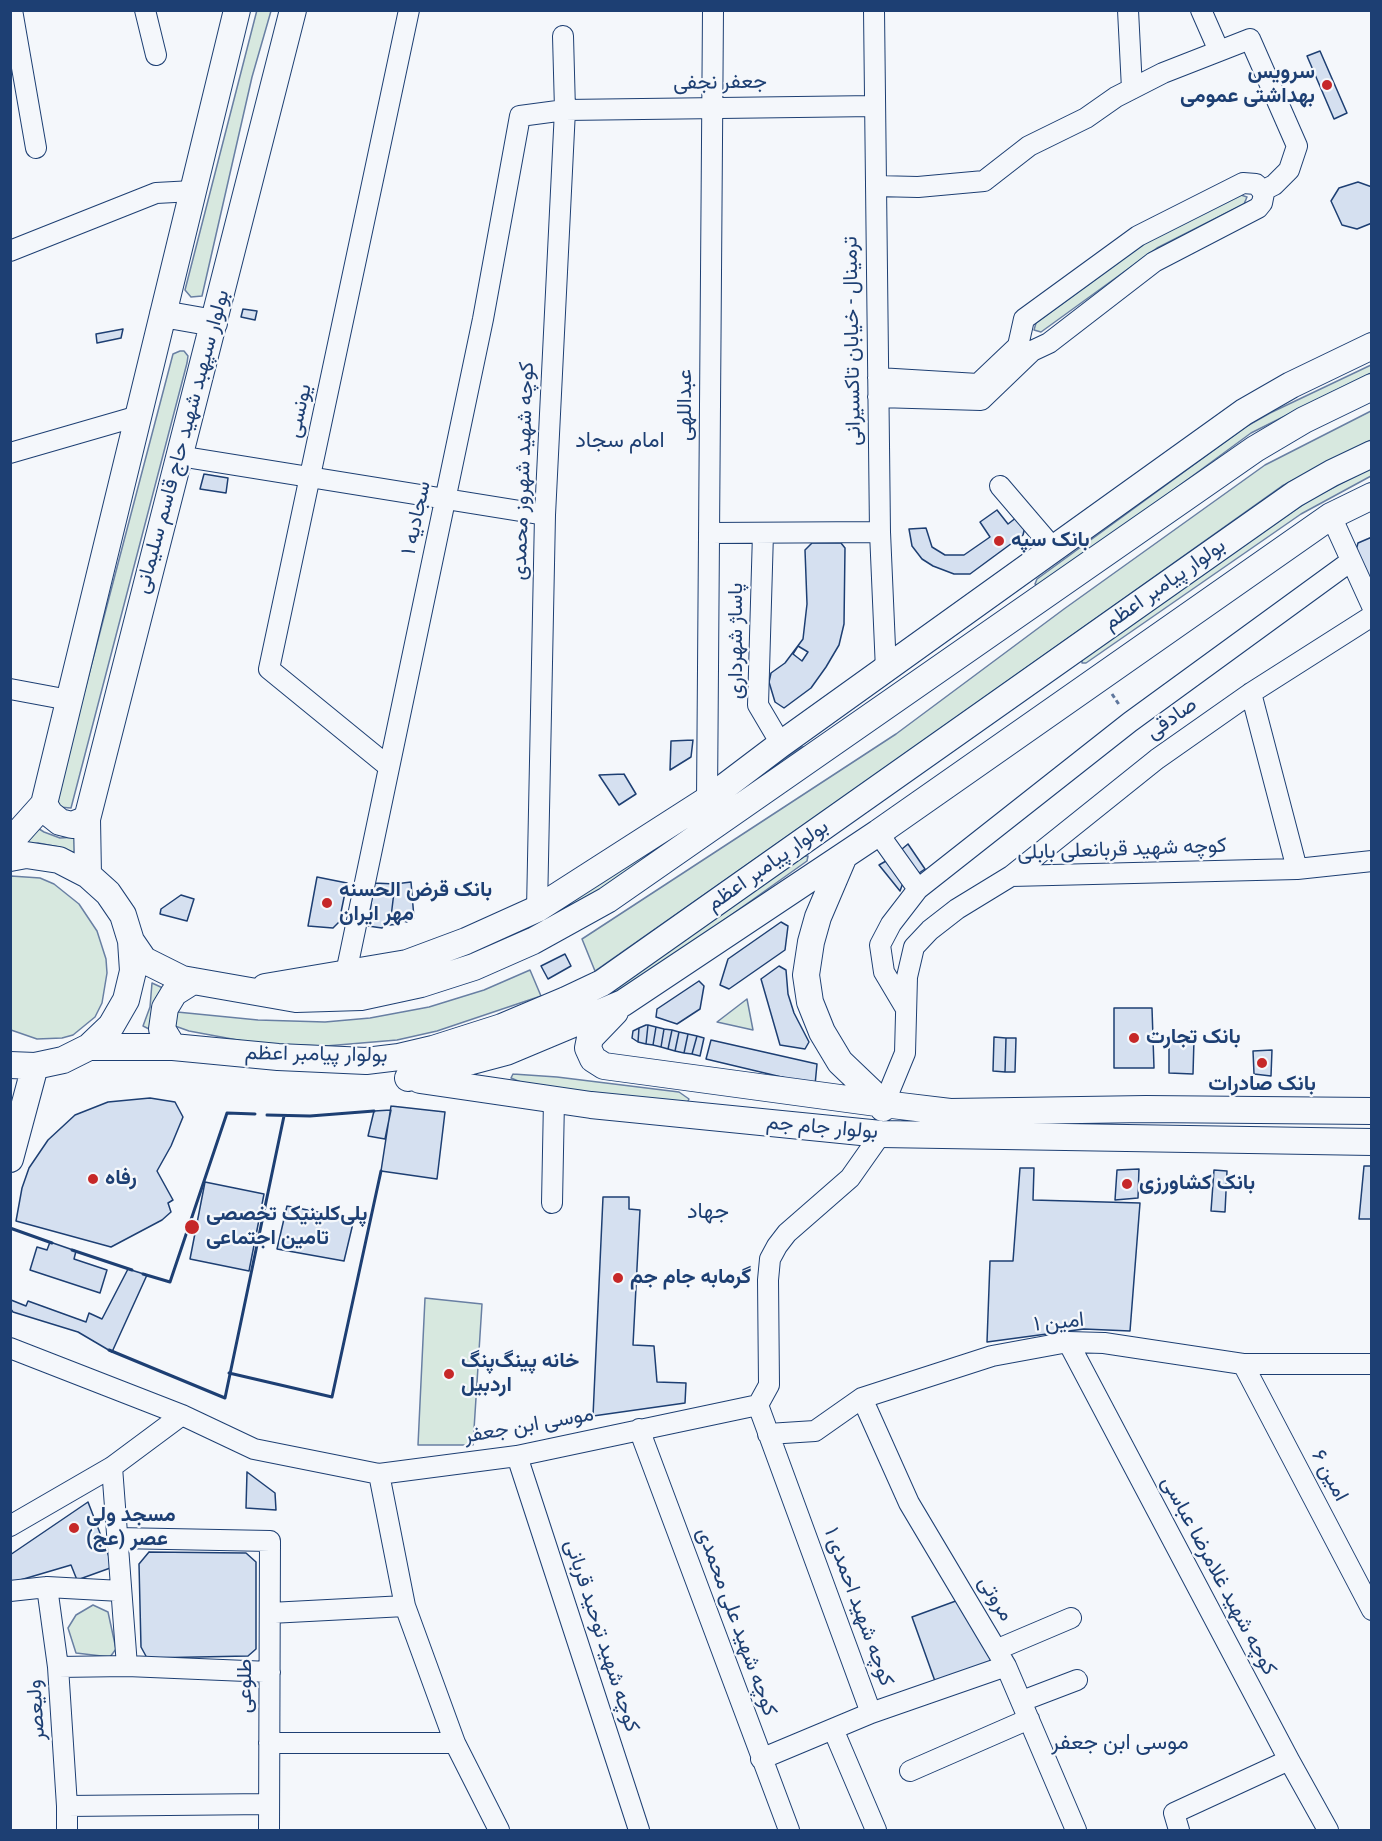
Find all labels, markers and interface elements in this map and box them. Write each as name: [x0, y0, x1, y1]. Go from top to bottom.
place label: سرویس بهداشتی عمومی: [1180, 60, 1315, 110]
street label: جعفر نجفی: [673, 70, 767, 96]
marker: سرویس بهداشتی عمومی: [1320, 78, 1334, 92]
street label: ترمینال - خیابان تاکسیرانی: [839, 236, 867, 446]
street label: بولوار سپهبد شهید حاج قاسم سلیمانی: [130, 287, 236, 597]
street label: کوچه شهید شهروز محمدی: [508, 361, 540, 581]
street label: عبداللهی: [673, 369, 699, 441]
street label: یونسی: [282, 382, 318, 440]
district label: امام سجاد: [575, 428, 665, 454]
street label: سجادیه ۱: [397, 479, 437, 557]
place label: بانک سپه: [1011, 528, 1090, 554]
marker: بانک سپه: [992, 534, 1006, 548]
street label: بولوار پیامبر اعظم: [1099, 534, 1231, 636]
street label: پاساژ شهرداری: [724, 583, 750, 699]
street label: صادقی: [1142, 693, 1202, 745]
street label: بولوار پیامبر اعظم: [702, 815, 834, 917]
street label: کوچه شهید قربانعلی بابلی: [1017, 834, 1227, 866]
place label: بانک قرض الحسنه مهر ایران: [339, 878, 492, 928]
marker: بانک قرض الحسنه مهر ایران: [320, 896, 334, 910]
place label: بانک تجارت: [1146, 1025, 1241, 1051]
marker: بانک تجارت: [1127, 1031, 1141, 1045]
street label: بولوار پیامبر اعظم: [244, 1041, 388, 1069]
marker: بانک صادرات: [1255, 1056, 1269, 1070]
place label: بانک صادرات: [1208, 1072, 1316, 1098]
street label: بولوار جام جم: [765, 1111, 879, 1145]
place label: رفاه: [105, 1166, 137, 1192]
place label: بانک کشاورزی: [1139, 1171, 1255, 1197]
marker: رفاه: [86, 1172, 100, 1186]
marker: بانک کشاورزی: [1120, 1177, 1134, 1191]
district label: جهاد: [687, 1199, 729, 1225]
place label: پلی‌کلینیک تخصصی تامین اجتماعی: [206, 1202, 367, 1252]
marker: پلی‌کلینیک تخصصی تامین اجتماعی: [183, 1218, 201, 1236]
place label: گرمابه جام جم: [630, 1265, 751, 1291]
marker: گرمابه جام جم: [611, 1271, 625, 1285]
street label: امین ۱: [1033, 1308, 1085, 1338]
place label: خانه پینگ‌پنگ اردبیل: [461, 1349, 579, 1399]
marker: خانه پینگ‌پنگ اردبیل: [442, 1367, 456, 1381]
street label: موسی ابن جعفر: [462, 1402, 596, 1450]
street label: امین ۶: [1305, 1446, 1353, 1506]
street label: کوچه شهید غلامرضا عباسی: [1155, 1472, 1281, 1680]
place label: مسجد ولی عصر (عج): [86, 1503, 176, 1553]
marker: مسجد ولی عصر (عج): [67, 1521, 81, 1535]
street label: کوچه شهید علی محمدی: [690, 1524, 782, 1720]
street label: کوچه شهید احمدی ۱: [818, 1524, 898, 1690]
street label: کوچه شهید توحید قربانی: [558, 1537, 644, 1735]
street label: مروتی: [972, 1572, 1018, 1626]
street label: طلوعی: [233, 1659, 259, 1713]
street label: ولیعصر: [22, 1679, 52, 1741]
district label: موسی ابن جعفر: [1051, 1730, 1189, 1756]

